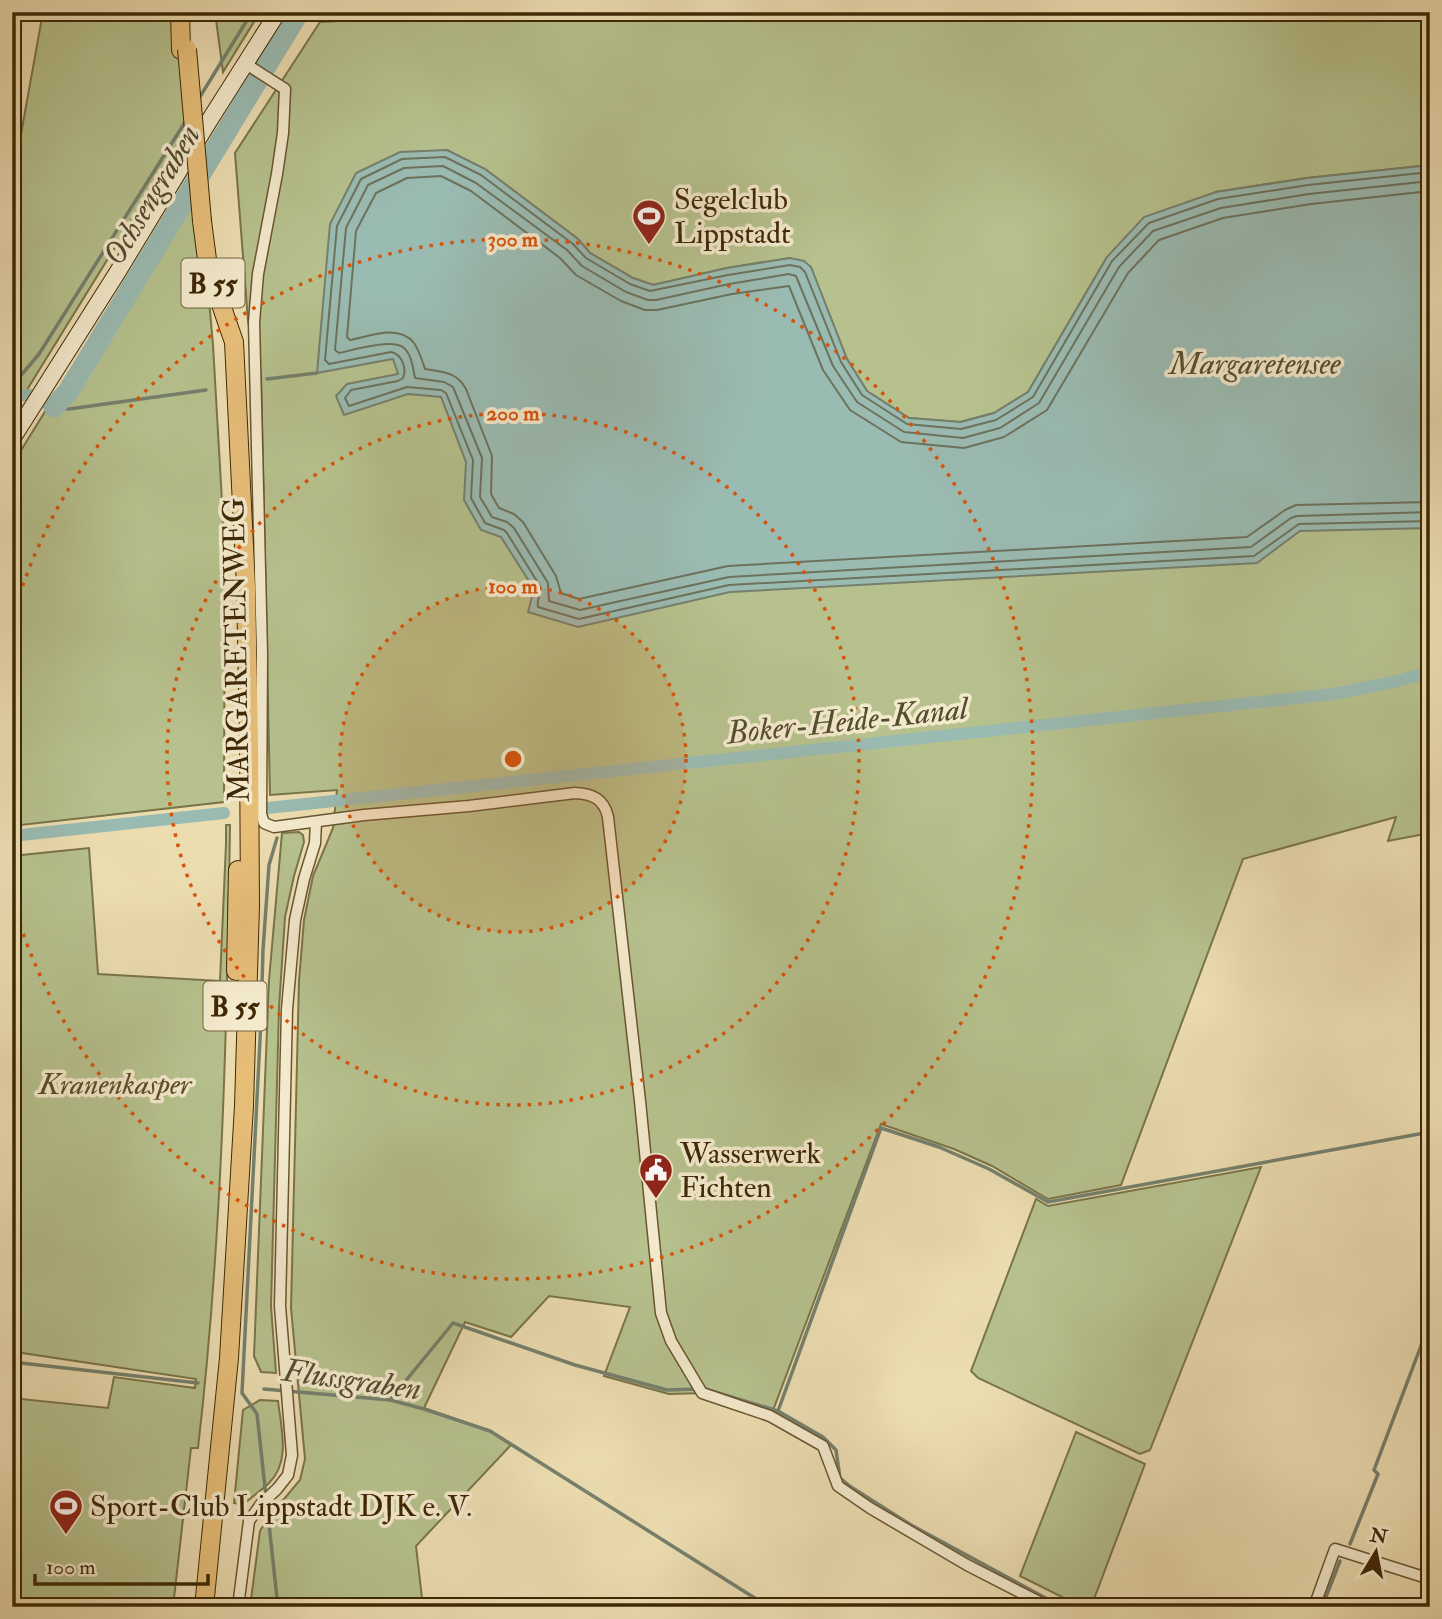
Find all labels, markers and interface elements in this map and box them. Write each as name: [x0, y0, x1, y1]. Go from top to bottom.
water label: Ochsengraben: [94, 118, 210, 273]
place label: Segelclub Lippstadt: [674, 181, 791, 252]
sports icon: Segelclub Lippstadt: [630, 197, 668, 246]
text: 300 m: [488, 226, 539, 253]
road number: B 55: [182, 258, 244, 308]
water label: Margaretensee: [1167, 344, 1341, 384]
text: 200 m: [487, 400, 540, 427]
street label: MARGARETENWEG: [215, 497, 258, 803]
text: 100 m: [488, 573, 539, 600]
water label: Boker-Heide-Kanal: [723, 688, 972, 754]
centre of rings: [501, 747, 525, 771]
road number: B 55: [204, 982, 266, 1030]
park label: Kranenkasper: [37, 1066, 193, 1103]
place label: Wasserwerk Fichten: [679, 1135, 821, 1206]
public building icon: Wasserwerk Fichten: [637, 1151, 675, 1200]
water label: Flussgraben: [278, 1350, 424, 1409]
sports icon: Sport-Club Lippstadt DJK e. V.: [47, 1487, 85, 1536]
place label: Sport-Club Lippstadt DJK e. V.: [90, 1488, 472, 1525]
north arrow: [1340, 1518, 1410, 1588]
text: N: [1367, 1523, 1390, 1550]
scale bar: [35, 1542, 208, 1586]
text: 100 m: [46, 1554, 96, 1581]

